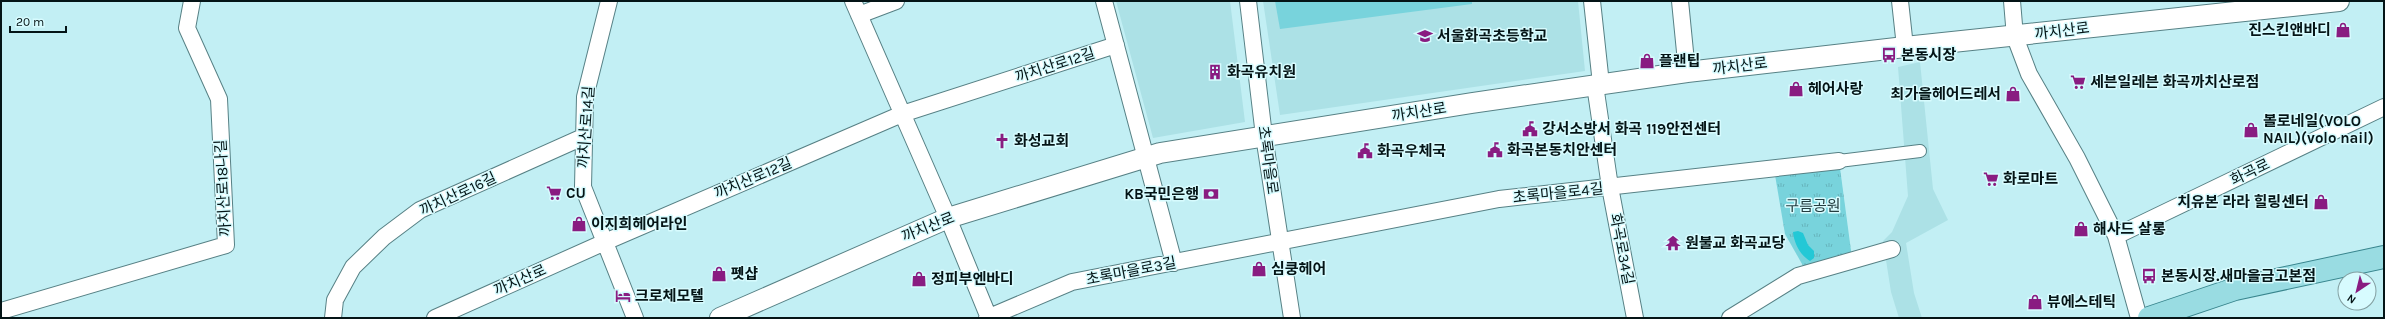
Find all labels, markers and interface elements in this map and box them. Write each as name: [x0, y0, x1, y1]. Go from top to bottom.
scale bar: [10, 8, 66, 34]
text: 20 m: [16, 15, 44, 29]
street label: 까치산로: [2034, 19, 2090, 43]
place label: 진스킨앤바디: [2248, 21, 2331, 39]
shop icon: 진스킨앤바디: [2334, 21, 2352, 39]
school or university icon: 서울화곡초등학교: [1416, 27, 1434, 45]
place label: 서울화곡초등학교: [1437, 27, 1548, 45]
street label: 까치산로12길: [1013, 44, 1097, 86]
bus stop icon: 본동시장: [1880, 46, 1898, 64]
place label: 본동시장: [1901, 46, 1956, 64]
shop icon: 플랜팁: [1638, 52, 1656, 70]
place label: 플랜팁: [1659, 52, 1700, 70]
street label: 까치산로: [1712, 54, 1768, 78]
building icon: 화곡유치원: [1206, 63, 1224, 81]
place label: 화곡유치원: [1227, 63, 1296, 81]
supermarket icon: 세븐일레븐 화곡까치산로점: [2069, 73, 2087, 91]
place label: 세븐일레븐 화곡까치산로점: [2090, 73, 2259, 91]
shop icon: 헤어사랑: [1787, 80, 1805, 98]
place label: 헤어사랑: [1808, 80, 1863, 98]
street label: 까치산로14길: [574, 85, 598, 169]
place label: 최가을헤어드레서: [1891, 85, 2001, 103]
shop icon: 최가을헤어드레서: [2004, 85, 2022, 103]
street label: 까치산로: [1390, 99, 1448, 125]
place label: 볼로네일(VOLO NAIL)(volo nail): [2263, 112, 2374, 147]
public building icon: 강서소방서 화곡 119안전센터: [1521, 120, 1539, 138]
place label: 강서소방서 화곡 119안전센터: [1542, 120, 1721, 138]
shop icon: 볼로네일(VOLO NAIL)(volo nail): [2242, 121, 2260, 139]
street label: 초록마을로: [1254, 125, 1282, 195]
church icon: 화성교회: [993, 132, 1011, 150]
place label: 화성교회: [1014, 132, 1069, 150]
street label: 까치산로18나길: [211, 139, 235, 237]
public building icon: 화곡본동치안센터: [1486, 141, 1504, 159]
place label: 화곡본동치안센터: [1507, 141, 1617, 159]
public building icon: 화곡우체국: [1356, 142, 1374, 160]
place label: 화곡우체국: [1377, 142, 1446, 160]
street label: 까치산로12길: [711, 154, 795, 202]
street label: 화곡로: [2227, 155, 2273, 189]
street label: 까치산로16길: [417, 168, 499, 220]
supermarket icon: 화로마트: [1982, 170, 2000, 188]
place label: 화로마트: [2003, 170, 2058, 188]
street label: 초록마을로4길: [1512, 179, 1604, 207]
supermarket icon: CU: [545, 184, 563, 202]
place label: CU: [566, 184, 586, 202]
place label: KB국민은행: [1124, 185, 1199, 203]
bank icon: KB국민은행: [1202, 185, 1220, 203]
place label: 치유본 라라 힐링센터: [2177, 193, 2309, 211]
shop icon: 치유본 라라 힐링센터: [2312, 193, 2330, 211]
park label: 구름공원: [1785, 197, 1841, 215]
street label: 까치산로: [899, 208, 957, 246]
street label: 화곡로34길: [1606, 212, 1638, 286]
shop icon: 이지희헤어라인: [570, 215, 588, 233]
place label: 이지희헤어라인: [591, 215, 688, 233]
shop icon: 해사드 살롱: [2072, 220, 2090, 238]
place label: 해사드 살롱: [2093, 220, 2166, 238]
temple icon: 원불교 화곡교당: [1664, 234, 1682, 252]
place label: 원불교 화곡교당: [1685, 234, 1786, 252]
street label: 초록마을로3길: [1084, 253, 1178, 289]
shop icon: 심쿵헤어: [1250, 260, 1268, 278]
place label: 심쿵헤어: [1271, 260, 1326, 278]
street label: 까치산로: [491, 261, 549, 299]
shop icon: 펫샵: [710, 265, 728, 283]
place label: 펫샵: [731, 265, 759, 283]
bus stop icon: 본동시장.새마을금고본점: [2140, 267, 2158, 285]
place label: 본동시장.새마을금고본점: [2161, 267, 2316, 285]
shop icon: 정피부엔바디: [910, 270, 928, 288]
place label: 정피부엔바디: [931, 270, 1014, 288]
north arrow: [2337, 271, 2377, 311]
hotel icon: 크로체모텔: [614, 287, 632, 305]
place label: 크로체모텔: [635, 287, 704, 305]
text: N: [2345, 291, 2359, 306]
shop icon: 뷰에스테틱: [2026, 293, 2044, 311]
place label: 뷰에스테틱: [2047, 293, 2116, 311]

